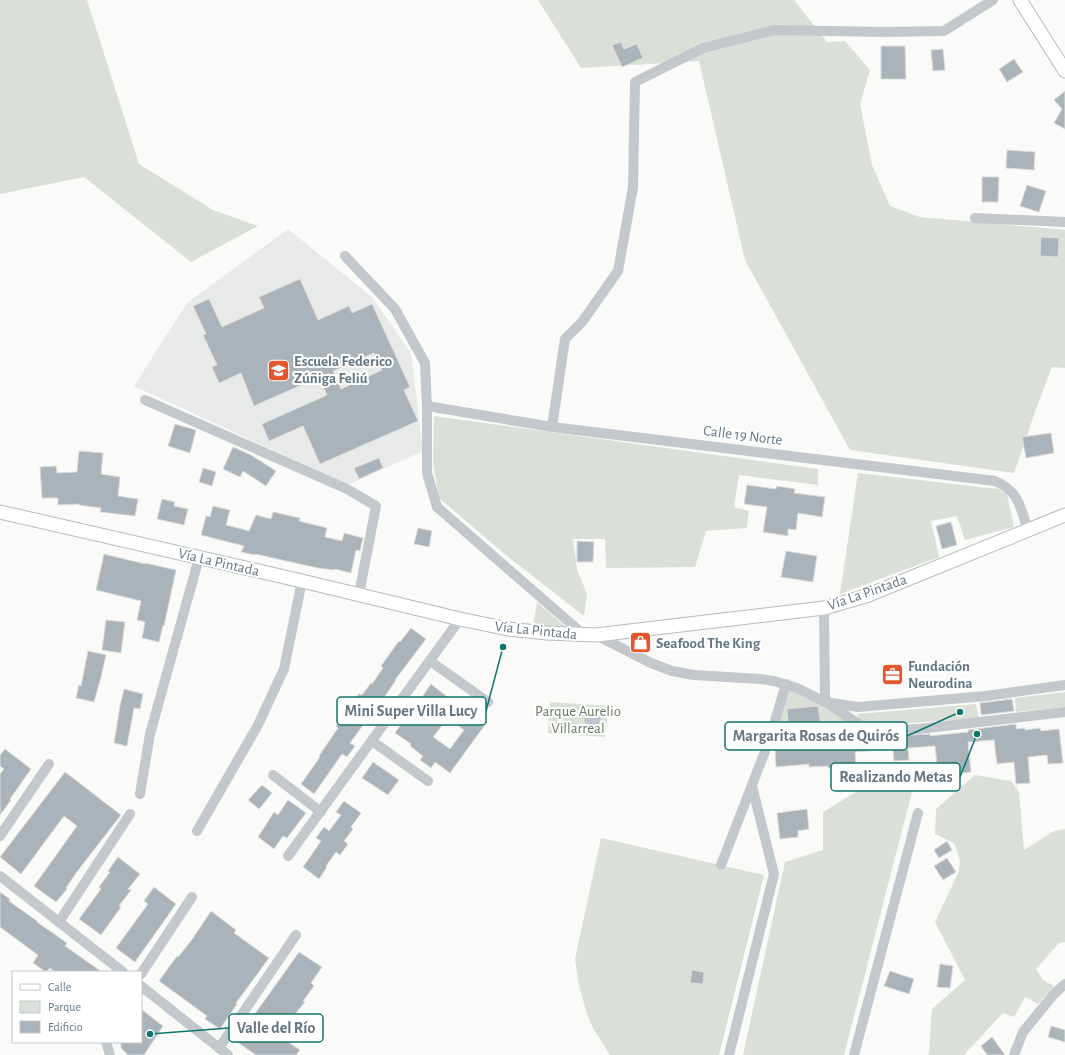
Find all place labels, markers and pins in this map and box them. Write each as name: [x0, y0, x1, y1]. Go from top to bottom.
place label: Escuela Federico Zúñiga Feliú: [294, 354, 392, 386]
school or university icon: Escuela Federico Zúñiga Feliú: [266, 357, 292, 383]
shop icon: Seafood The King: [627, 630, 653, 656]
place label: Seafood The King: [656, 636, 761, 651]
place label: Fundación Neurodina: [908, 659, 973, 691]
office icon: Fundación Neurodina: [879, 662, 905, 688]
callout: Mini Super Villa Lucy: [337, 697, 486, 725]
callout: Margarita Rosas de Quirós: [725, 722, 907, 750]
callout: Realizando Metas: [831, 763, 960, 791]
callout: Valle del Río: [229, 1014, 323, 1042]

